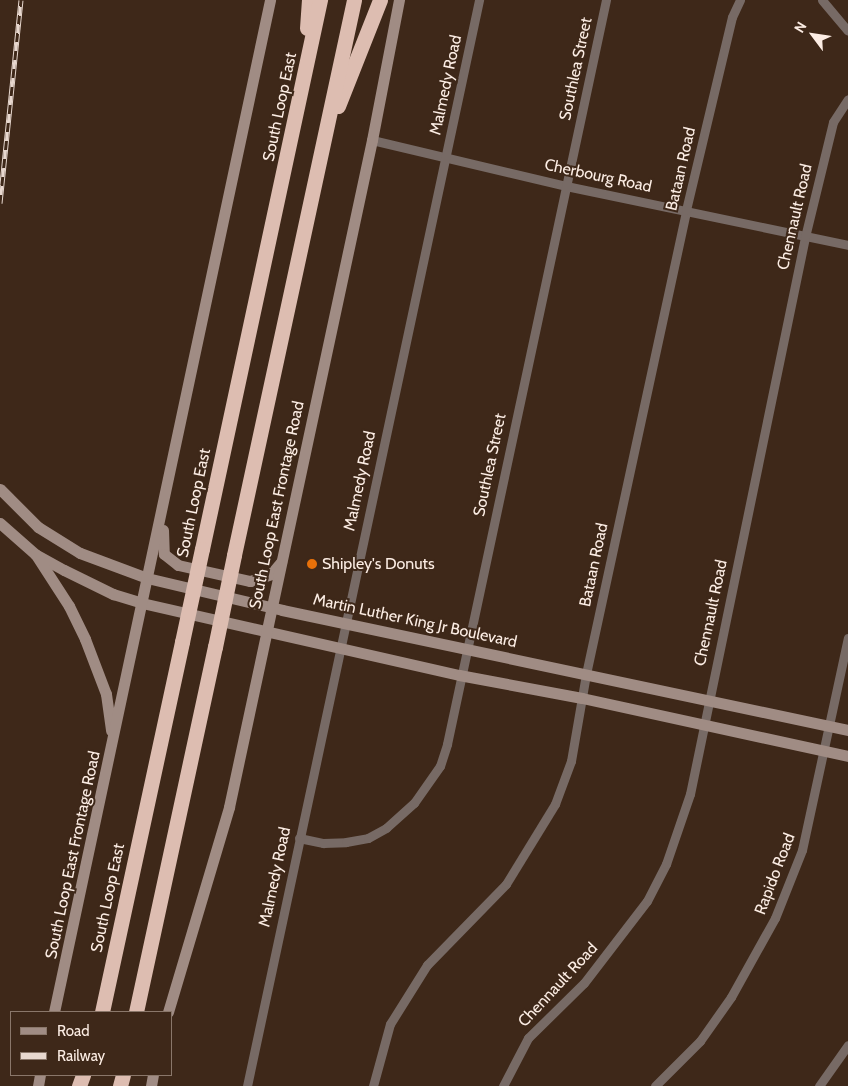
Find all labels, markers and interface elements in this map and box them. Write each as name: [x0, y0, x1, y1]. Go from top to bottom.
north arrow: [788, 10, 838, 60]
street label: Southlea Street: [556, 16, 596, 122]
text: N: [790, 18, 810, 36]
street label: Malmedy Road: [426, 33, 466, 137]
street label: South Loop East: [259, 51, 301, 163]
street label: Bataan Road: [662, 125, 700, 213]
street label: Cherbourg Road: [543, 155, 653, 197]
street label: Chennault Road: [773, 162, 817, 272]
street label: South Loop East Frontage Road: [246, 399, 308, 611]
street label: Southlea Street: [470, 412, 510, 518]
street label: Malmedy Road: [340, 429, 380, 533]
street label: South Loop East: [173, 447, 215, 559]
street label: Bataan Road: [576, 521, 612, 609]
place label: Shipley's Donuts: [322, 554, 435, 574]
marker: Shipley's Donuts: [306, 558, 318, 570]
street label: Chennault Road: [690, 558, 732, 668]
street label: Martin Luther King Jr Boulevard: [311, 590, 519, 652]
street label: South Loop East Frontage Road: [42, 749, 104, 961]
street label: Malmedy Road: [255, 825, 295, 929]
street label: Rapido Road: [751, 831, 799, 917]
street label: South Loop East: [87, 842, 129, 954]
street label: Chennault Road: [514, 939, 602, 1031]
legend: [10, 1011, 172, 1076]
text: Road: [57, 1022, 90, 1040]
text: Railway: [57, 1047, 105, 1065]

